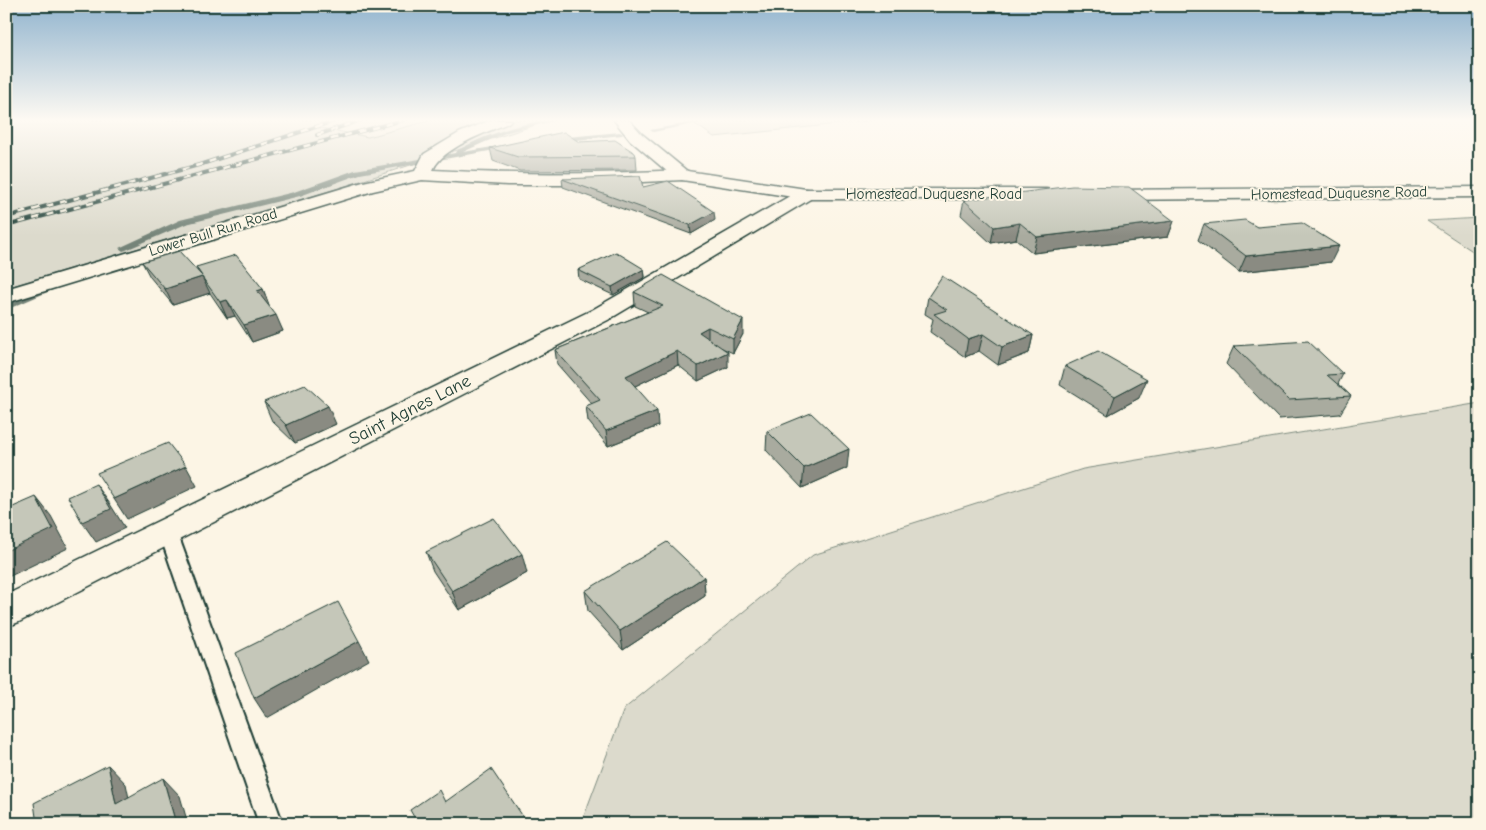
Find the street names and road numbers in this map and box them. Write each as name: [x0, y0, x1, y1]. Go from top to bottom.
street label: Homestead Duquesne Road: [1251, 182, 1427, 204]
street label: Homestead Duquesne Road: [846, 185, 1022, 203]
street label: Lower Bull Run Road: [147, 204, 279, 260]
street label: Saint Agnes Lane: [346, 370, 474, 450]

